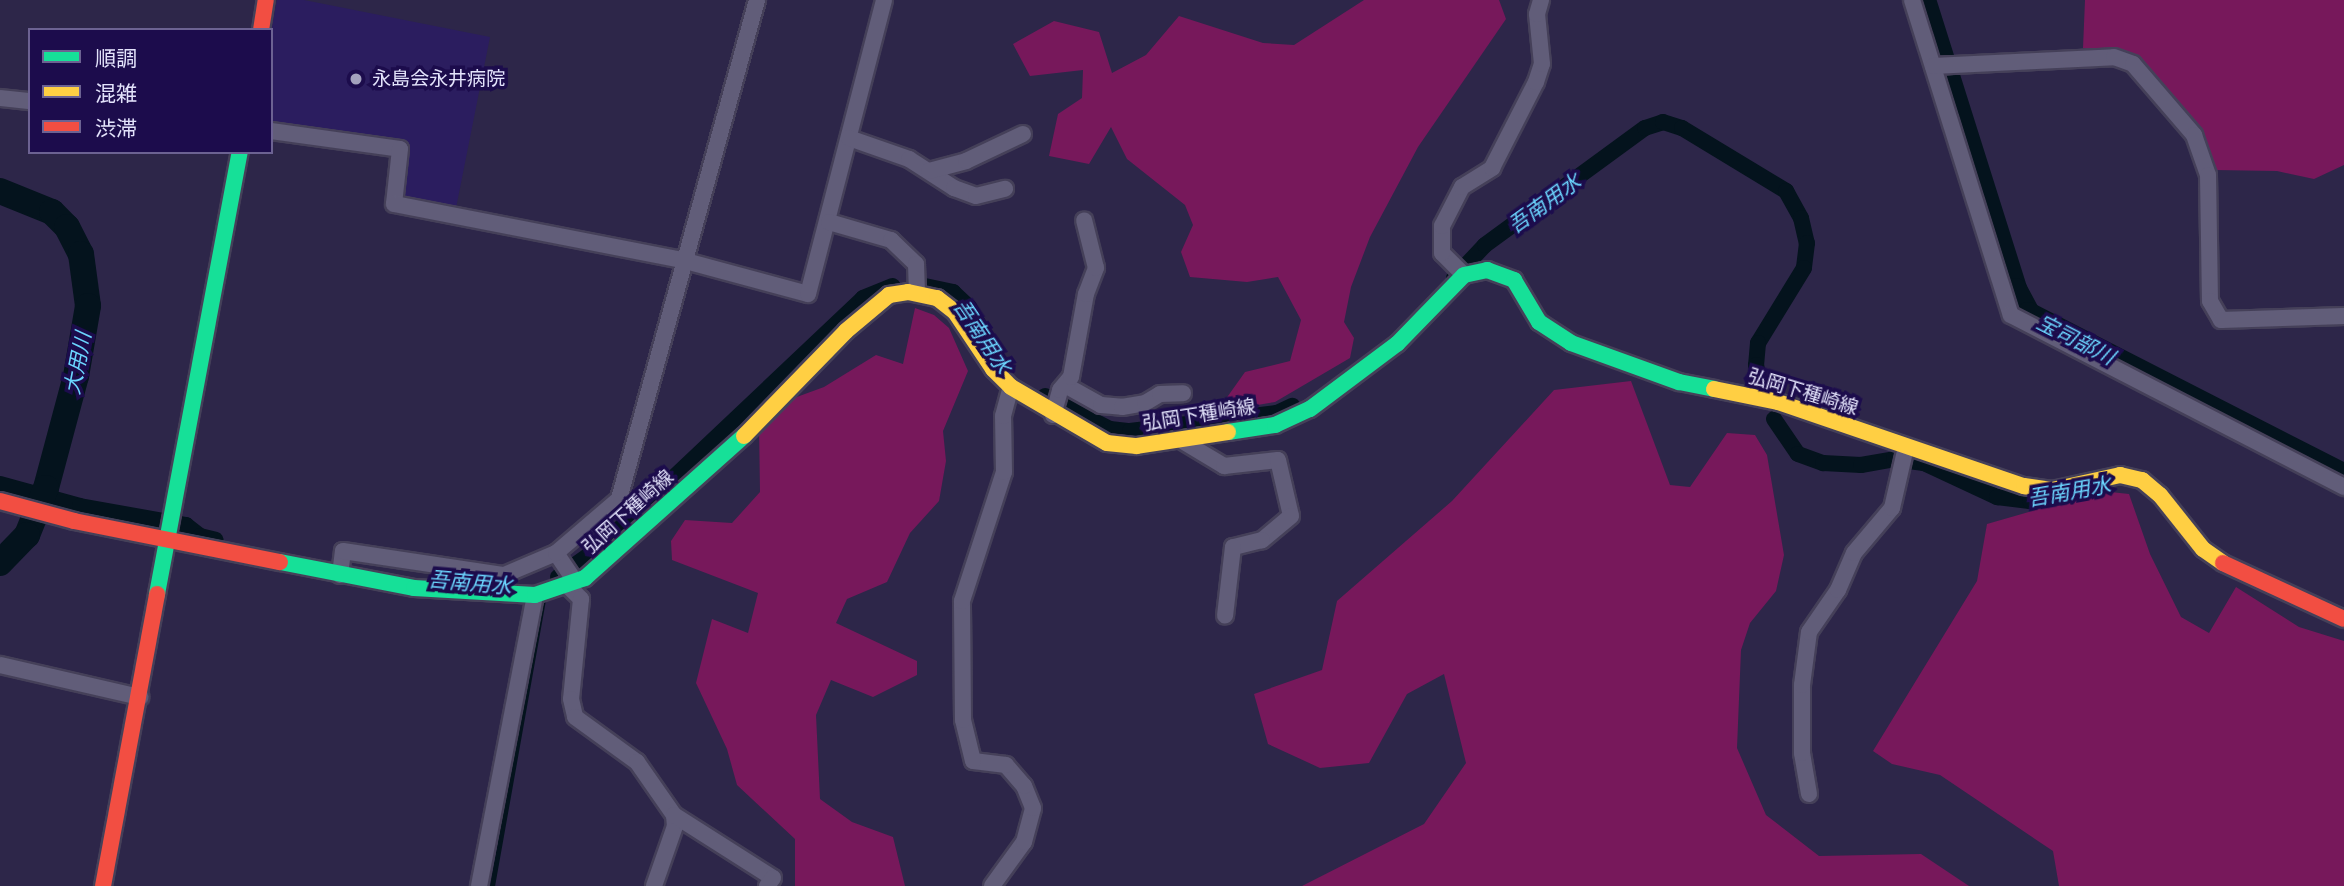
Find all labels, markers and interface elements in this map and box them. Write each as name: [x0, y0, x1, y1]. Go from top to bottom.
legend: [28, 28, 273, 154]
text: 順調: [95, 44, 137, 72]
place label: 永島会永井病院: [372, 68, 505, 90]
marker: 永島会永井病院: [346, 69, 366, 89]
text: 混雑: [95, 79, 137, 107]
text: 渋滞: [95, 114, 137, 142]
water label: 吾南用水: [1503, 168, 1585, 238]
water label: 吾南用水: [949, 294, 1017, 378]
water label: 宝司部川: [2033, 309, 2119, 369]
water label: 大用川: [59, 330, 95, 396]
street label: 弘岡下種崎線: [1745, 364, 1861, 420]
street label: 弘岡下種崎線: [1141, 395, 1257, 435]
street label: 弘岡下種崎線: [578, 465, 678, 559]
water label: 吾南用水: [2025, 471, 2113, 511]
water label: 吾南用水: [427, 566, 513, 598]

